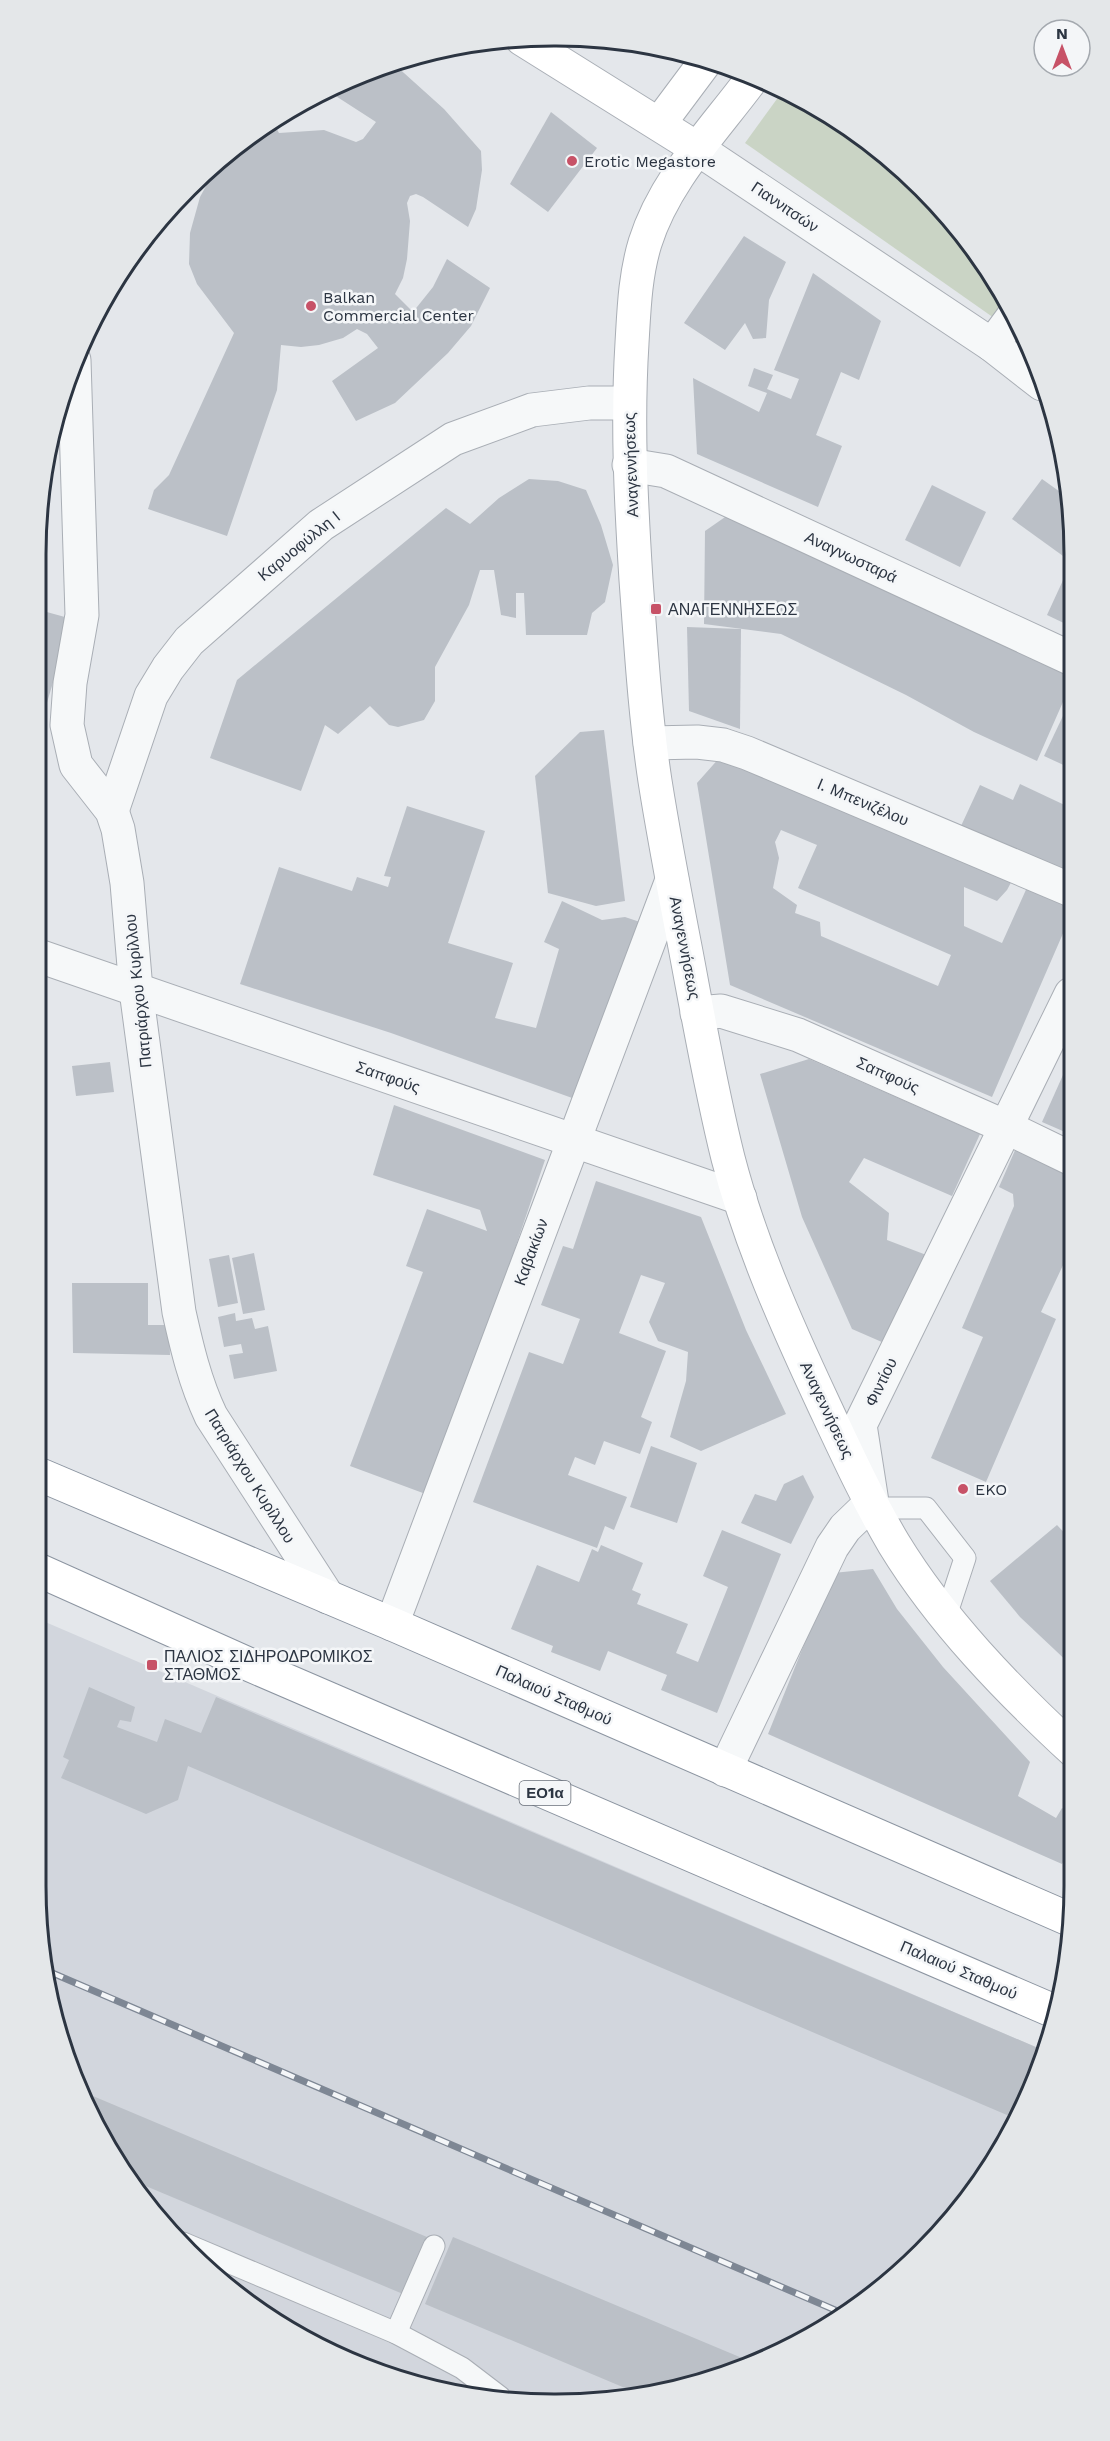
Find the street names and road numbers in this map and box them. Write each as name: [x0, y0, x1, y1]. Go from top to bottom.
street label: Γιαννιτσών: [748, 178, 822, 236]
street label: Αναγεννήσεως: [620, 412, 642, 518]
street label: Καρυοφύλλη Ι: [254, 507, 344, 585]
street label: Αναγνωσταρά: [802, 527, 900, 587]
street label: Ι. Μπενιζέλου: [814, 774, 912, 830]
street label: Αναγεννήσεως: [666, 895, 704, 1002]
street label: Πατριάρχου Κυρίλλου: [120, 913, 156, 1069]
street label: Σαπφούς: [854, 1053, 923, 1097]
street label: Σαπφούς: [353, 1057, 423, 1097]
street label: Καβακίων: [510, 1216, 552, 1288]
street label: Φιντίου: [861, 1355, 901, 1409]
street label: Αναγεννήσεως: [796, 1358, 858, 1462]
street label: Πατριάρχου Κυρίλλου: [201, 1405, 299, 1547]
street label: Παλαιού Σταθμού: [493, 1661, 615, 1729]
road number: ΕΟ1α: [520, 1781, 570, 1805]
street label: Παλαιού Σταθμού: [898, 1937, 1020, 2003]

